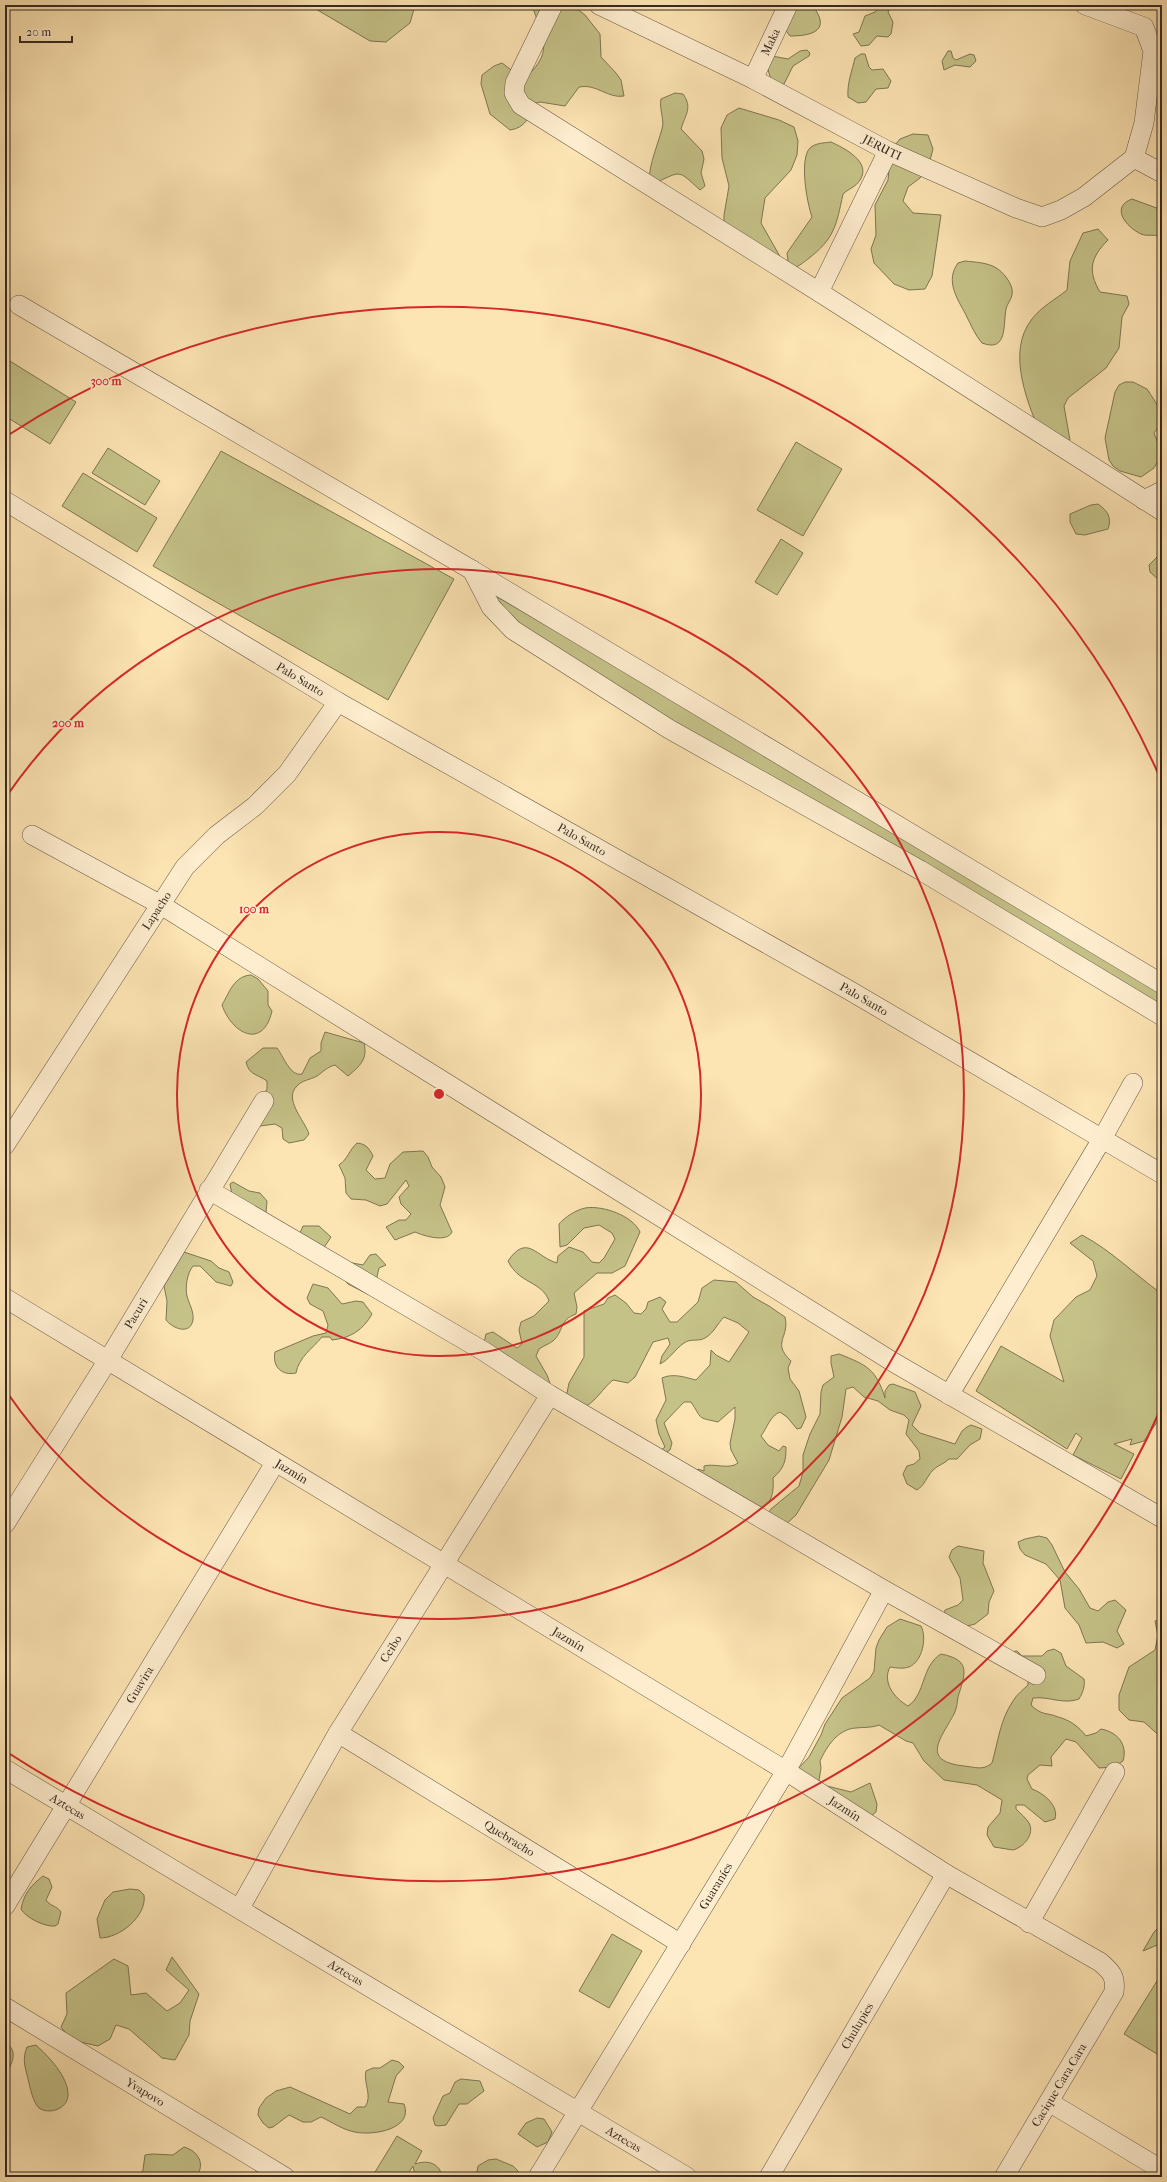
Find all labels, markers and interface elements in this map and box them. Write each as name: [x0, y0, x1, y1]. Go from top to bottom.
scale bar: [20, 18, 72, 44]
text: 20 m: [26, 25, 51, 39]
street label: Maka: [758, 26, 783, 58]
street label: JERUTI: [859, 131, 904, 163]
text: 300 m: [91, 374, 122, 389]
street label: Palo Santo: [274, 659, 327, 699]
text: 200 m: [52, 716, 85, 730]
street label: Palo Santo: [555, 820, 609, 859]
street label: Lapacho: [139, 889, 174, 933]
text: 100 m: [239, 902, 270, 916]
street label: Palo Santo: [837, 979, 891, 1019]
centre of rings: [432, 1087, 446, 1101]
street label: Pacuri: [121, 1295, 151, 1331]
street label: Jazmín: [272, 1456, 310, 1487]
street label: Jazmín: [549, 1624, 588, 1655]
street label: Ceibo: [377, 1632, 405, 1665]
street label: Guavira: [123, 1663, 157, 1706]
street label: Aztecas: [47, 1790, 88, 1823]
street label: Jazmín: [825, 1793, 864, 1824]
street label: Quebracho: [481, 1817, 537, 1859]
street label: Guaraníes: [696, 1860, 736, 1912]
street label: Aztecas: [325, 1956, 366, 1989]
street label: Chulupies: [838, 2000, 877, 2052]
street label: Cacique Cara Cara: [1029, 2040, 1090, 2129]
street label: Yvapovo: [122, 2074, 167, 2109]
street label: Aztecas: [603, 2123, 644, 2155]

